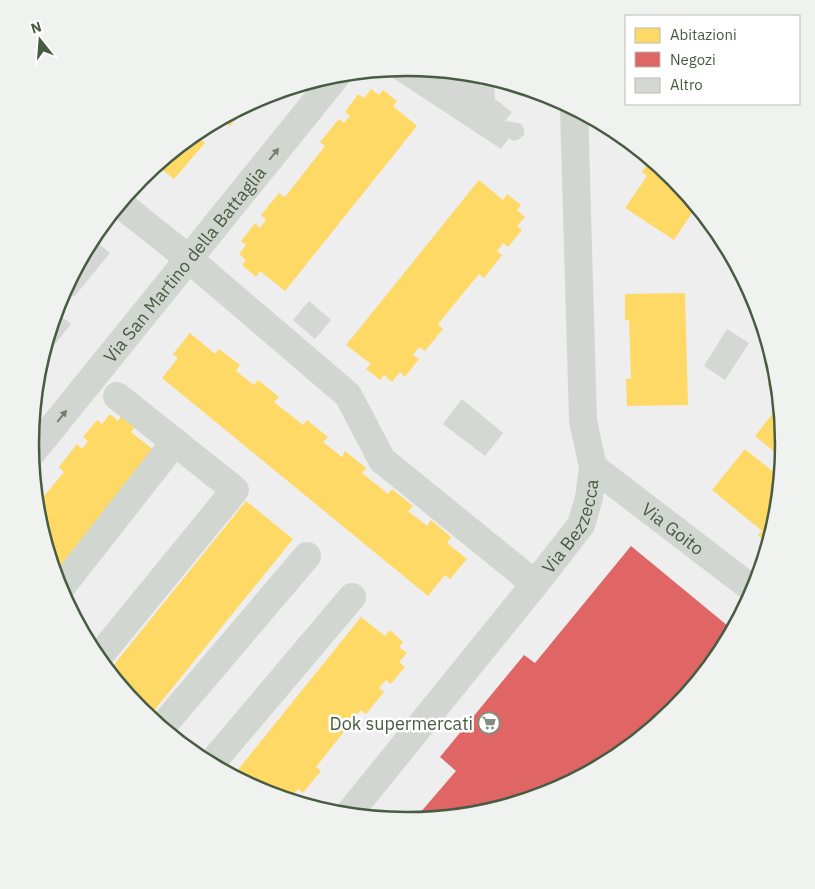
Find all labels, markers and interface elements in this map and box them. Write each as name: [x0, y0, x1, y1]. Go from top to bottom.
north arrow: [15, 15, 65, 65]
legend: [625, 15, 800, 105]
text: N: [29, 17, 44, 38]
text: Abitazioni: [670, 25, 737, 44]
text: Negozi: [670, 50, 716, 69]
text: Altro: [670, 75, 703, 94]
one-way arrow: [268, 148, 279, 161]
street label: Via San Martino della Battaglia: [98, 161, 271, 367]
one-way arrow: [56, 410, 67, 423]
street label: Via Bezzecca: [536, 477, 603, 578]
street label: Via Goito: [637, 497, 709, 560]
supermarket icon: Dok supermercati: [477, 711, 501, 735]
place label: Dok supermercati: [330, 712, 473, 735]

